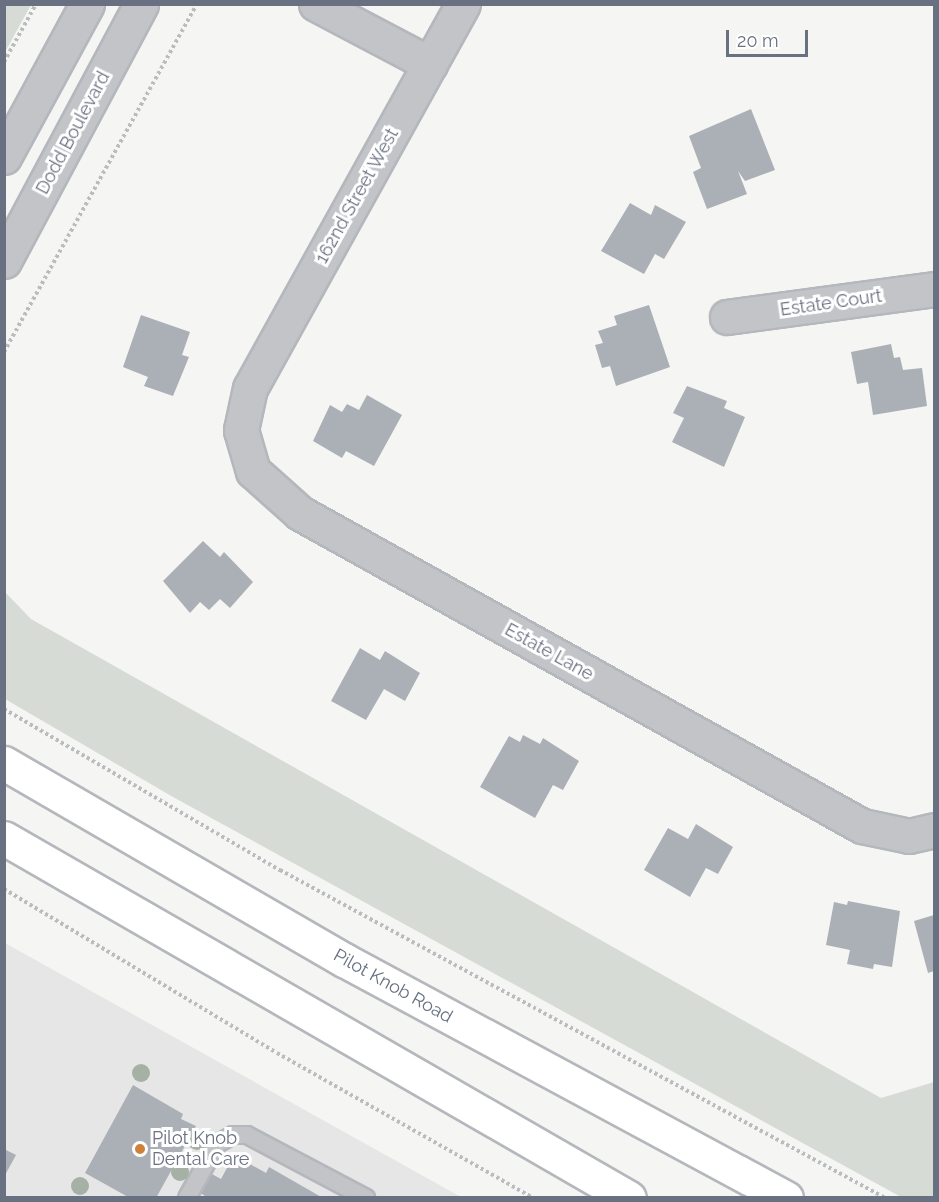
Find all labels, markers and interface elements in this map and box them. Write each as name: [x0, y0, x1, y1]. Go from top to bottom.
scale bar: [729, 18, 812, 56]
text: 20 m: [737, 30, 779, 51]
street label: Dodd Boulevard: [32, 68, 114, 198]
street label: 162nd Street West: [311, 124, 403, 268]
street label: Estate Court: [779, 285, 883, 321]
street label: Estate Lane: [501, 619, 597, 685]
street label: Pilot Knob Road: [330, 944, 456, 1028]
place label: Pilot Knob Dental Care: [152, 1128, 250, 1170]
marker: Pilot Knob Dental Care: [133, 1142, 147, 1156]

